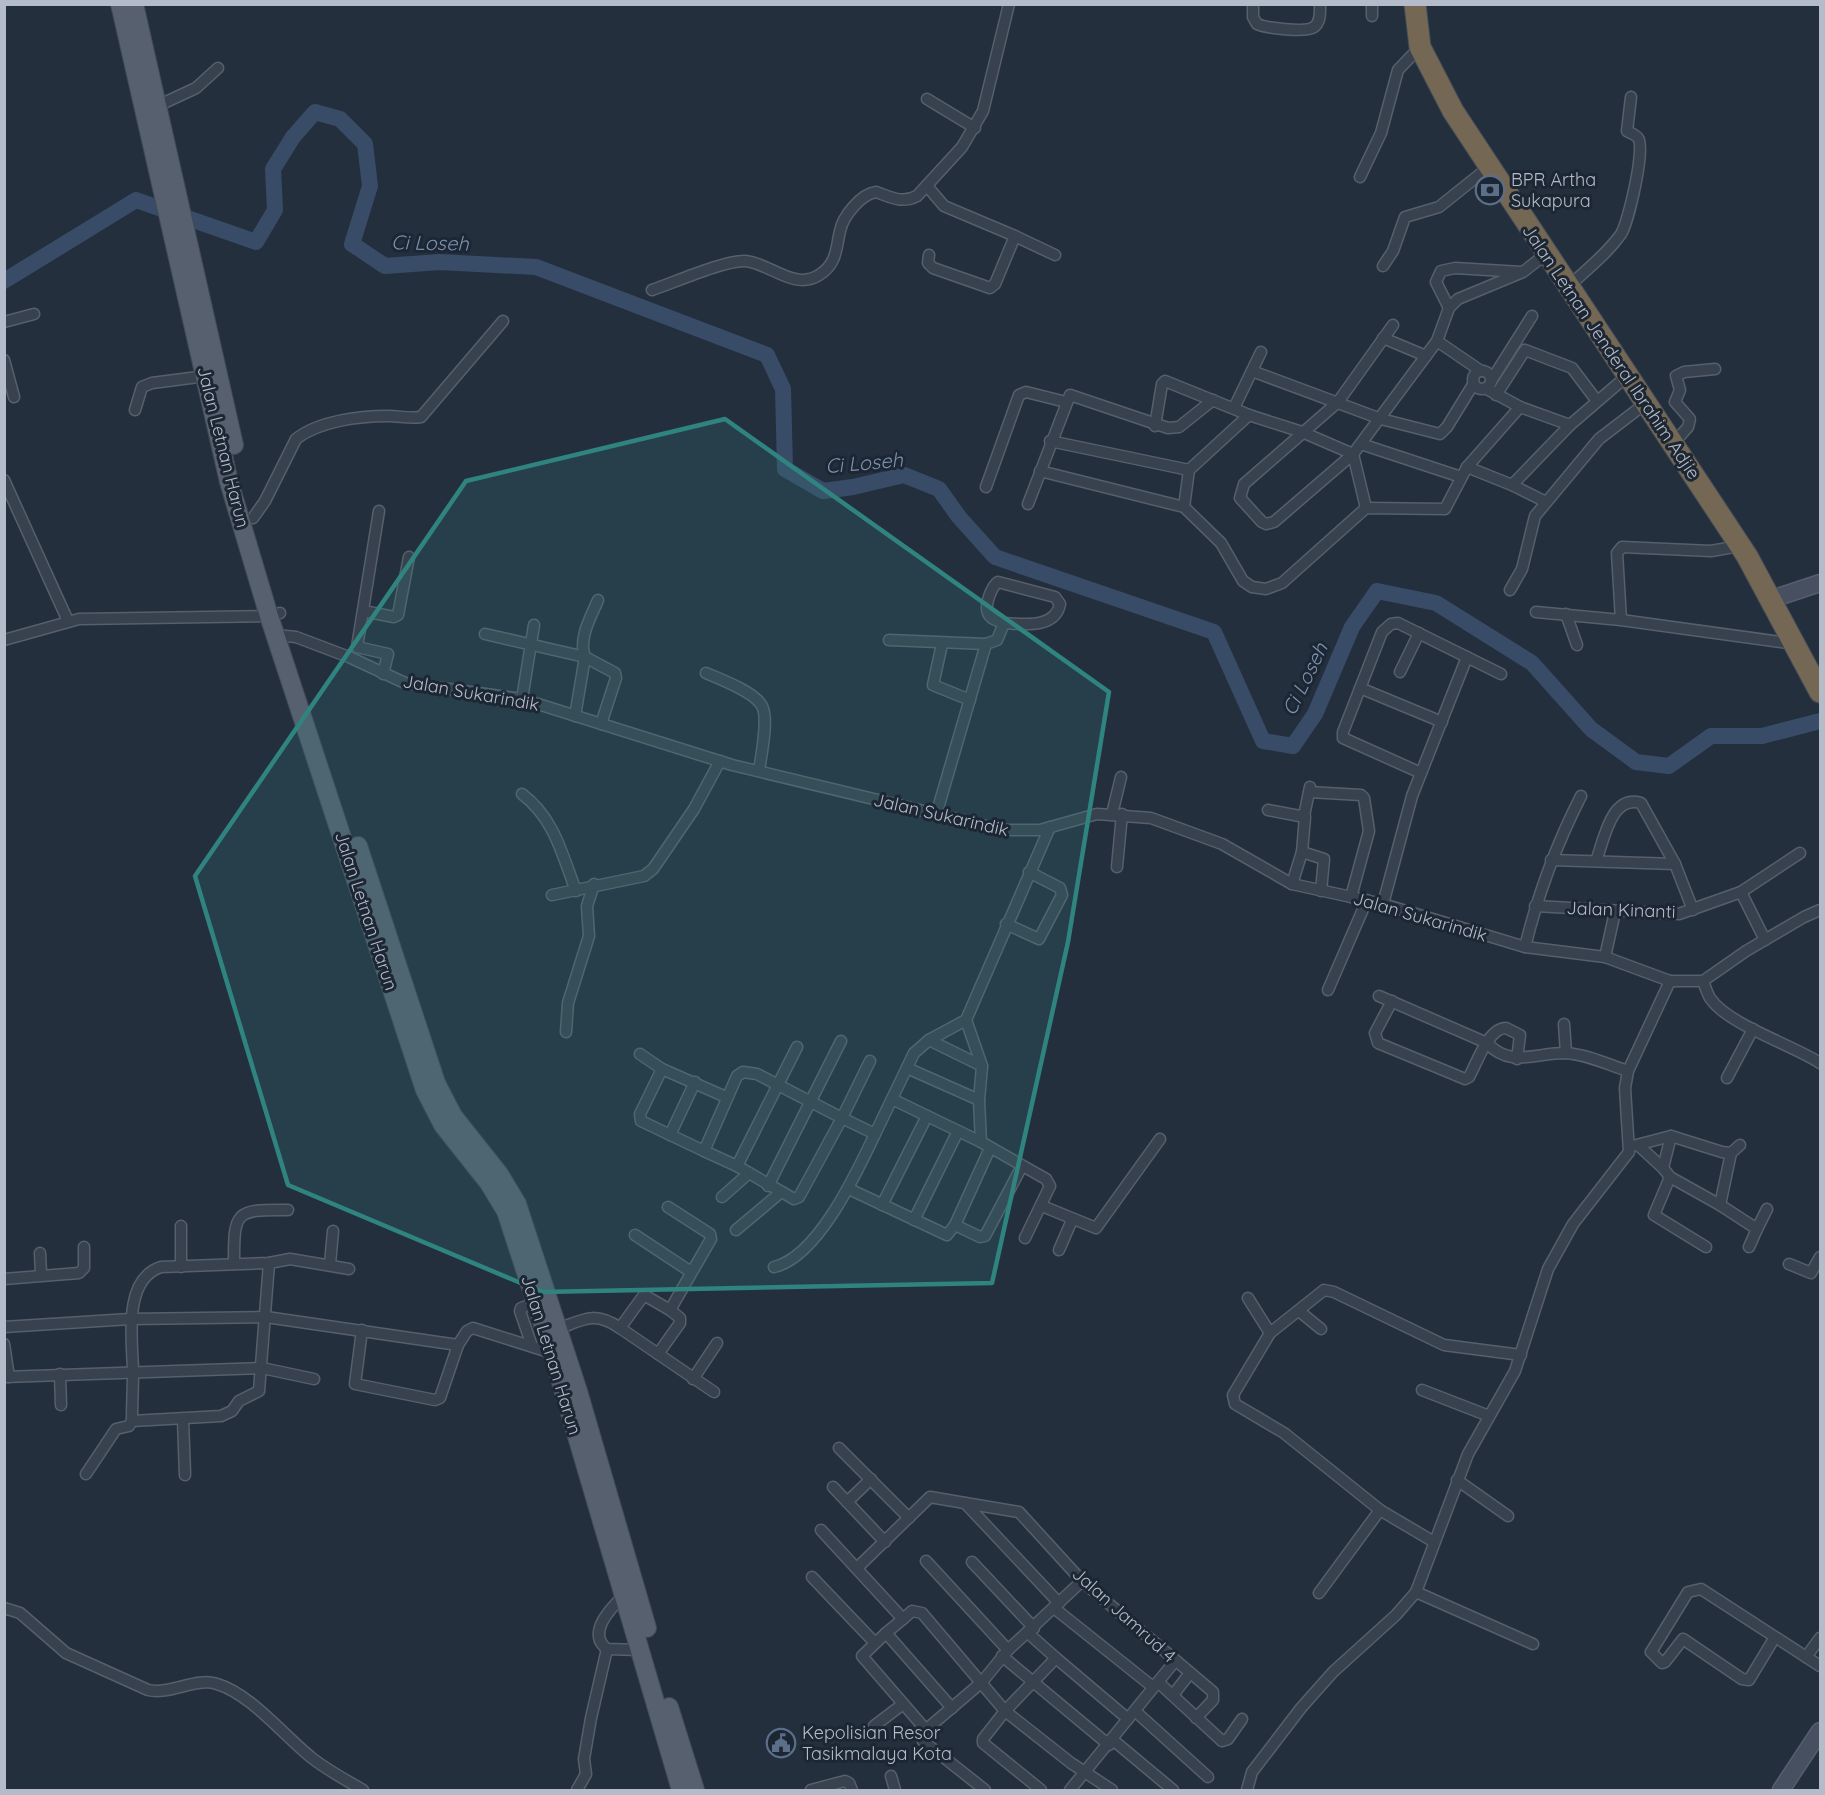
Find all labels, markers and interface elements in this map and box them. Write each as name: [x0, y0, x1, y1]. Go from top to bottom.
place label: BPR Artha Sukapura: [1511, 168, 1596, 212]
bank icon: BPR Artha Sukapura: [1474, 174, 1506, 206]
street label: Jalan Letnan Jenderal Ibrahim Adjie: [1517, 220, 1706, 484]
water label: Ci Loseh: [391, 229, 470, 256]
street label: Jalan Letnan Harun: [192, 364, 255, 530]
water label: Ci Loseh: [824, 447, 904, 478]
water label: Ci Loseh: [1276, 638, 1333, 719]
street label: Jalan Sukarindik: [401, 669, 541, 716]
street label: Jalan Sukarindik: [871, 788, 1011, 841]
street label: Jalan Letnan Harun: [330, 829, 403, 993]
street label: Jalan Sukarindik: [1351, 886, 1490, 947]
street label: Jalan Kinanti: [1566, 896, 1676, 923]
street label: Jalan Letnan Harun: [516, 1272, 587, 1437]
street label: Jalan Jamrud 4: [1068, 1562, 1181, 1667]
place label: Kepolisian Resor Tasikmalaya Kota: [802, 1721, 952, 1765]
public building icon: Kepolisian Resor Tasikmalaya Kota: [765, 1727, 797, 1759]

